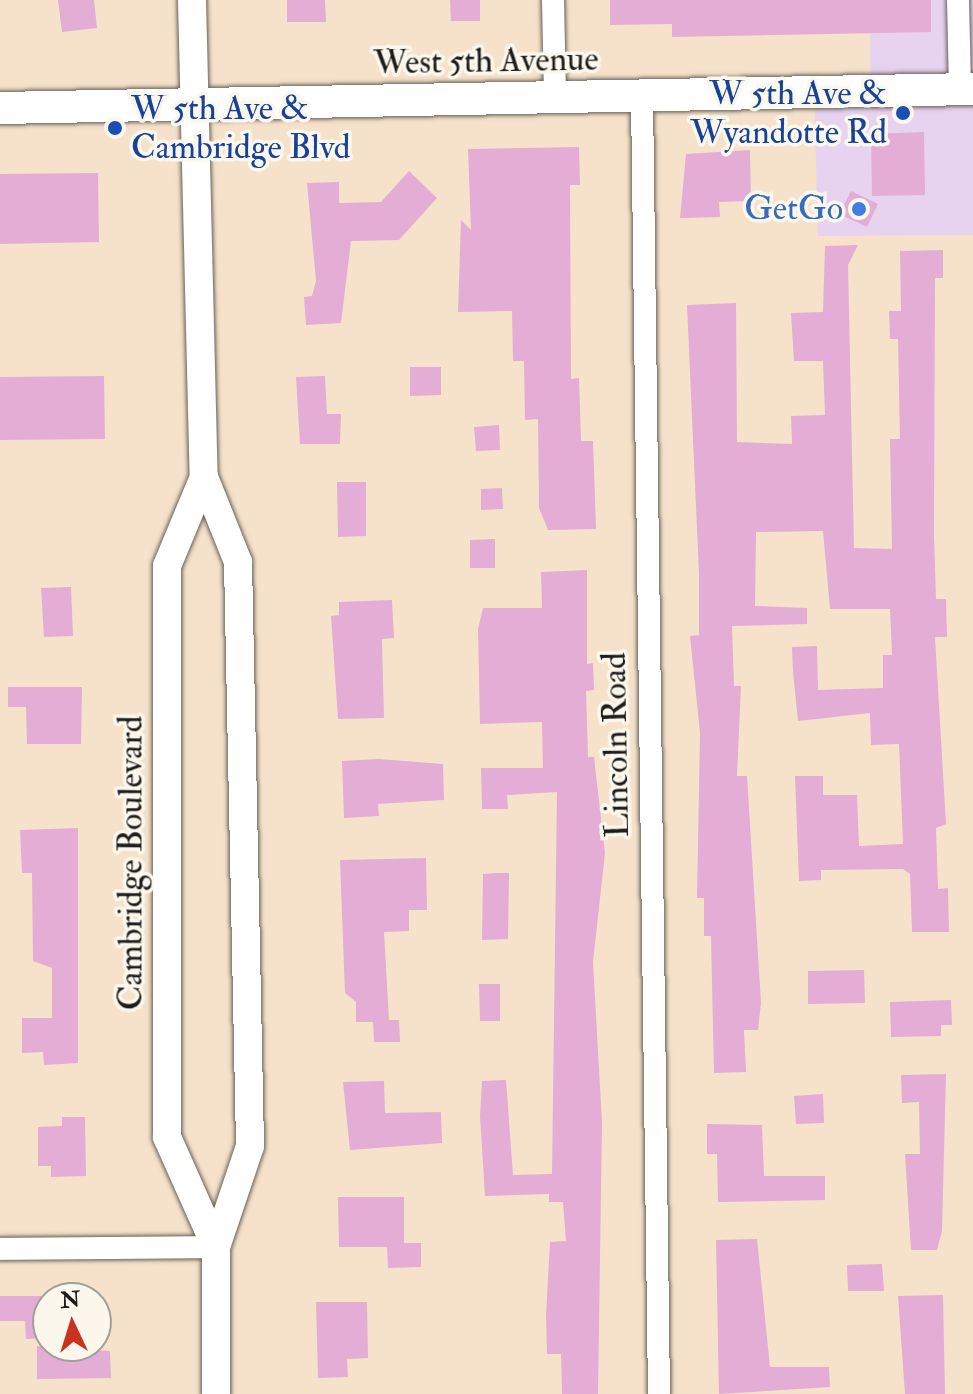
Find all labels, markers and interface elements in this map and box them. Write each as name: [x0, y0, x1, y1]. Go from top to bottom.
street label: West 5th Avenue: [373, 39, 599, 83]
place label: W 5th Ave & Wyandotte Rd: [690, 73, 887, 152]
place label: W 5th Ave & Cambridge Blvd: [131, 88, 351, 168]
marker: W 5th Ave & Wyandotte Rd: [894, 104, 912, 122]
marker: W 5th Ave & Cambridge Blvd: [106, 119, 124, 137]
place label: GetGo: [744, 189, 843, 229]
marker: GetGo: [850, 200, 868, 218]
street label: Lincoln Road: [594, 652, 638, 838]
street label: Cambridge Boulevard: [111, 716, 151, 1010]
north arrow: [32, 1282, 112, 1362]
text: N: [60, 1285, 81, 1315]

